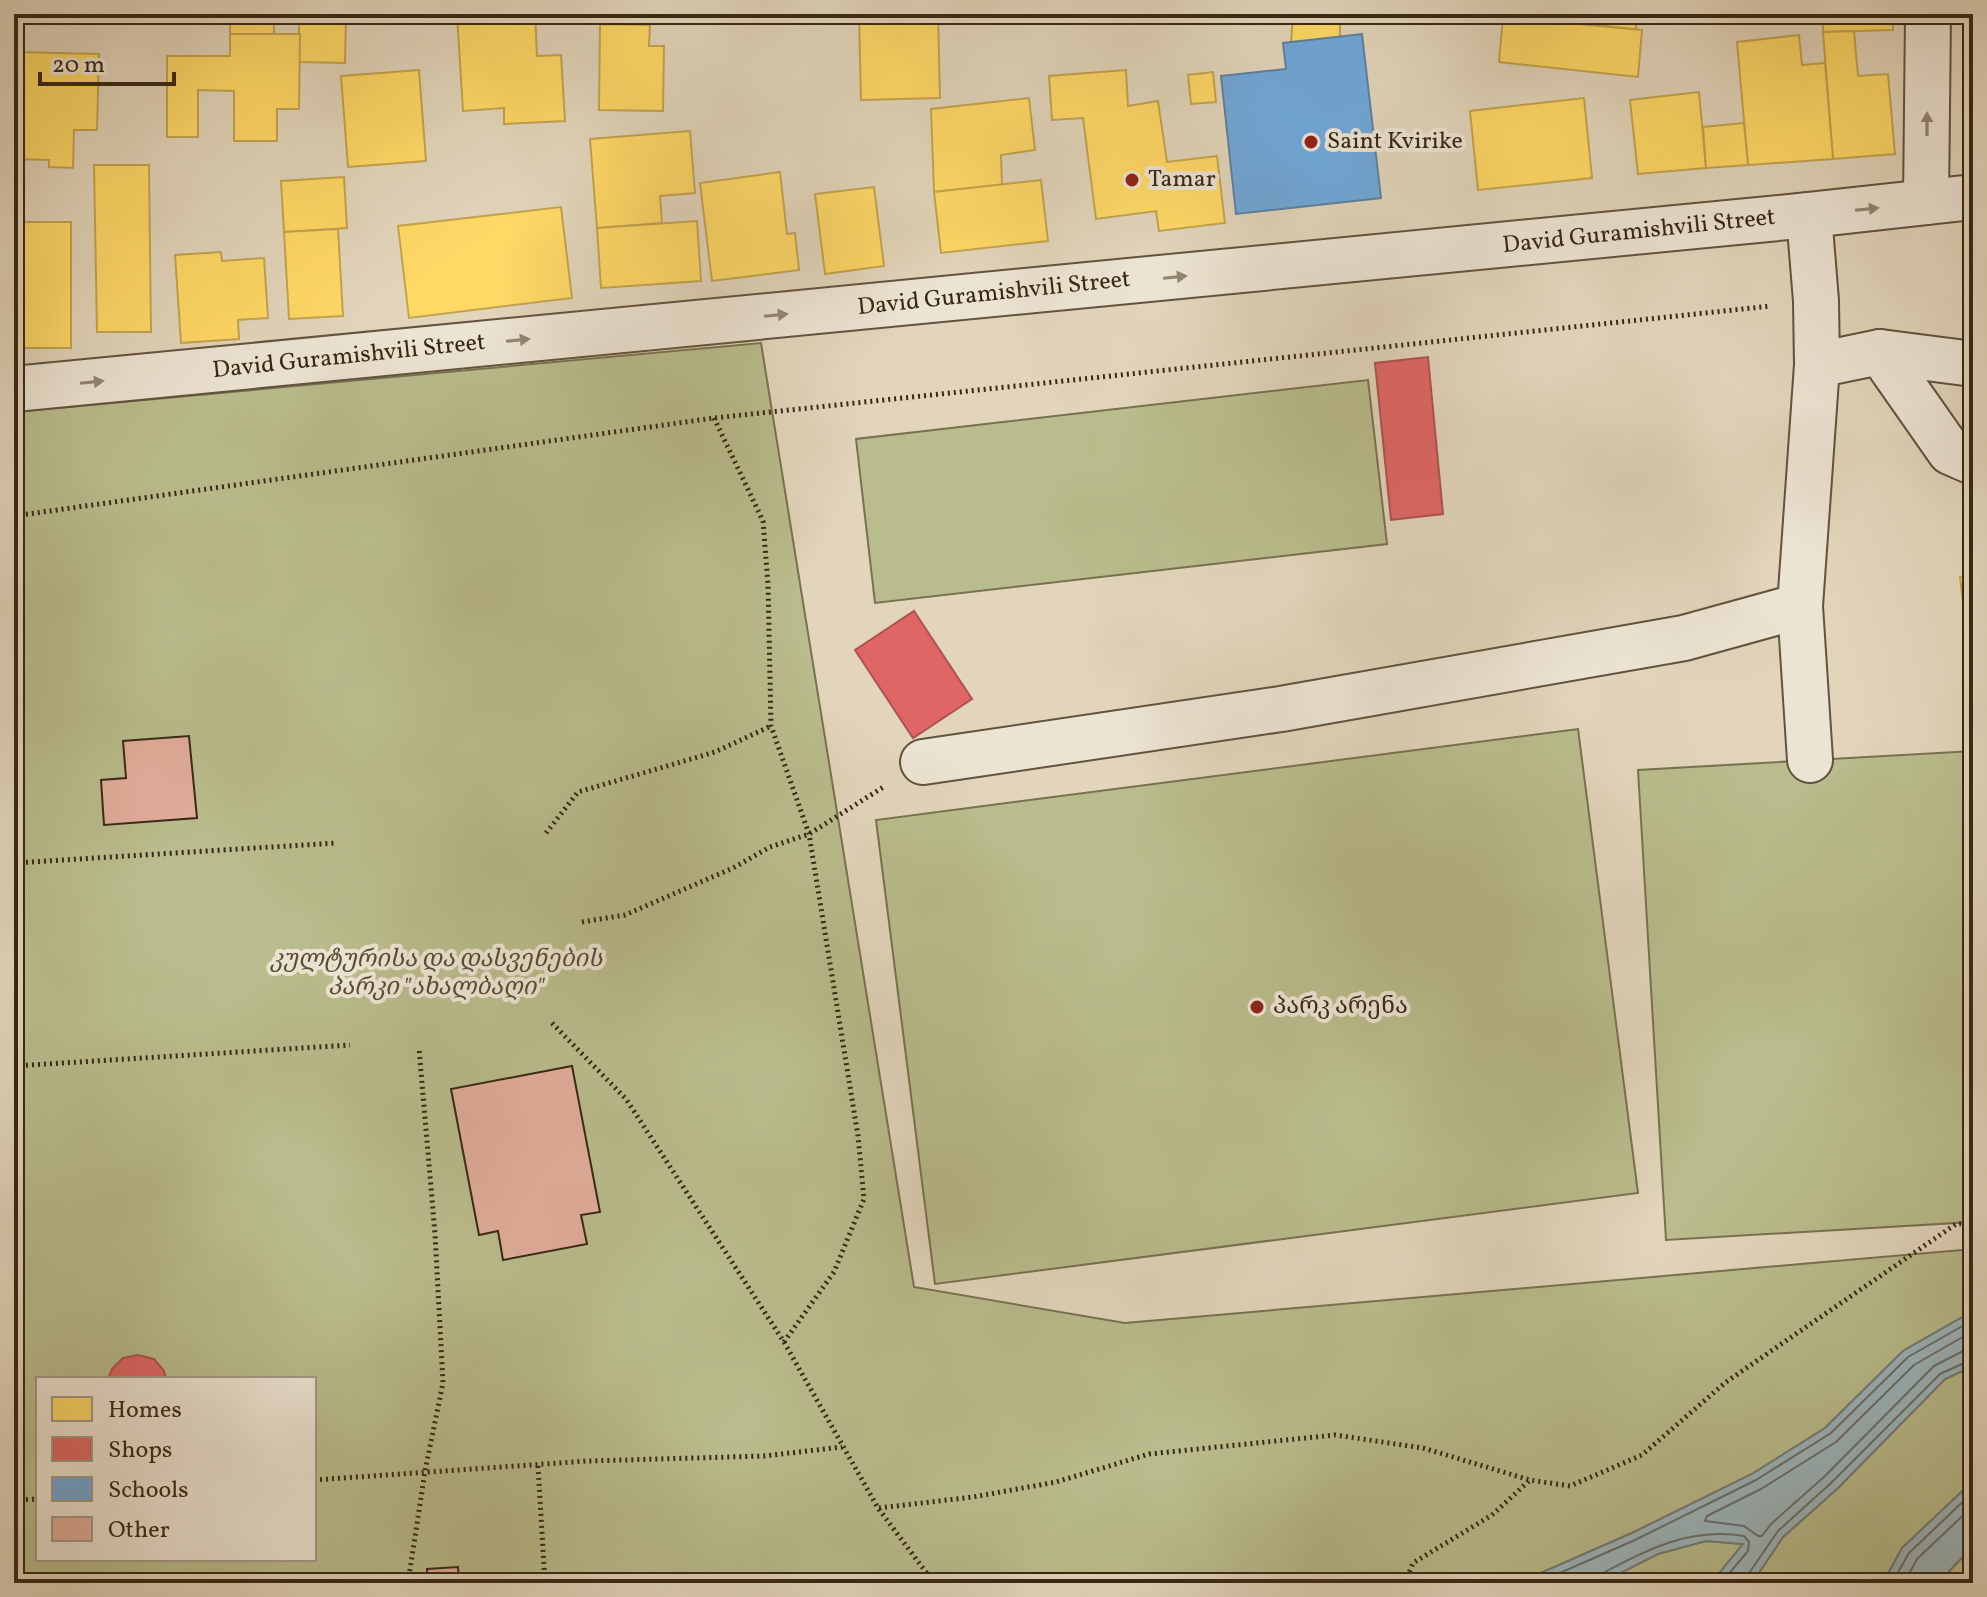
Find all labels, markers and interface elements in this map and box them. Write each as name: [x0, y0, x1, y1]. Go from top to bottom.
scale bar: [40, 36, 174, 86]
text: 20 m: [52, 49, 105, 83]
one-way arrow: [1921, 111, 1933, 136]
place label: Saint Kvirike: [1327, 125, 1463, 159]
marker: Saint Kvirike: [1302, 133, 1320, 151]
place label: Tamar: [1148, 163, 1216, 197]
marker: Tamar: [1123, 171, 1141, 189]
street label: David Guramishvili Street: [1501, 201, 1777, 263]
one-way arrow: [1855, 202, 1880, 215]
street label: David Guramishvili Street: [856, 263, 1132, 325]
one-way arrow: [1163, 270, 1188, 283]
one-way arrow: [764, 309, 789, 322]
street label: David Guramishvili Street: [211, 326, 487, 388]
one-way arrow: [506, 334, 531, 347]
one-way arrow: [80, 375, 105, 388]
park label: კულტურისა და დასვენების პარკი "ახალბაღი": [270, 943, 602, 1005]
place label: პარკ არენა: [1273, 990, 1408, 1024]
marker: პარკ არენა: [1248, 998, 1266, 1016]
legend: [36, 1377, 316, 1561]
text: Homes: [108, 1394, 182, 1428]
text: Shops: [108, 1434, 172, 1468]
text: Schools: [108, 1474, 188, 1508]
text: Other: [108, 1514, 170, 1548]

